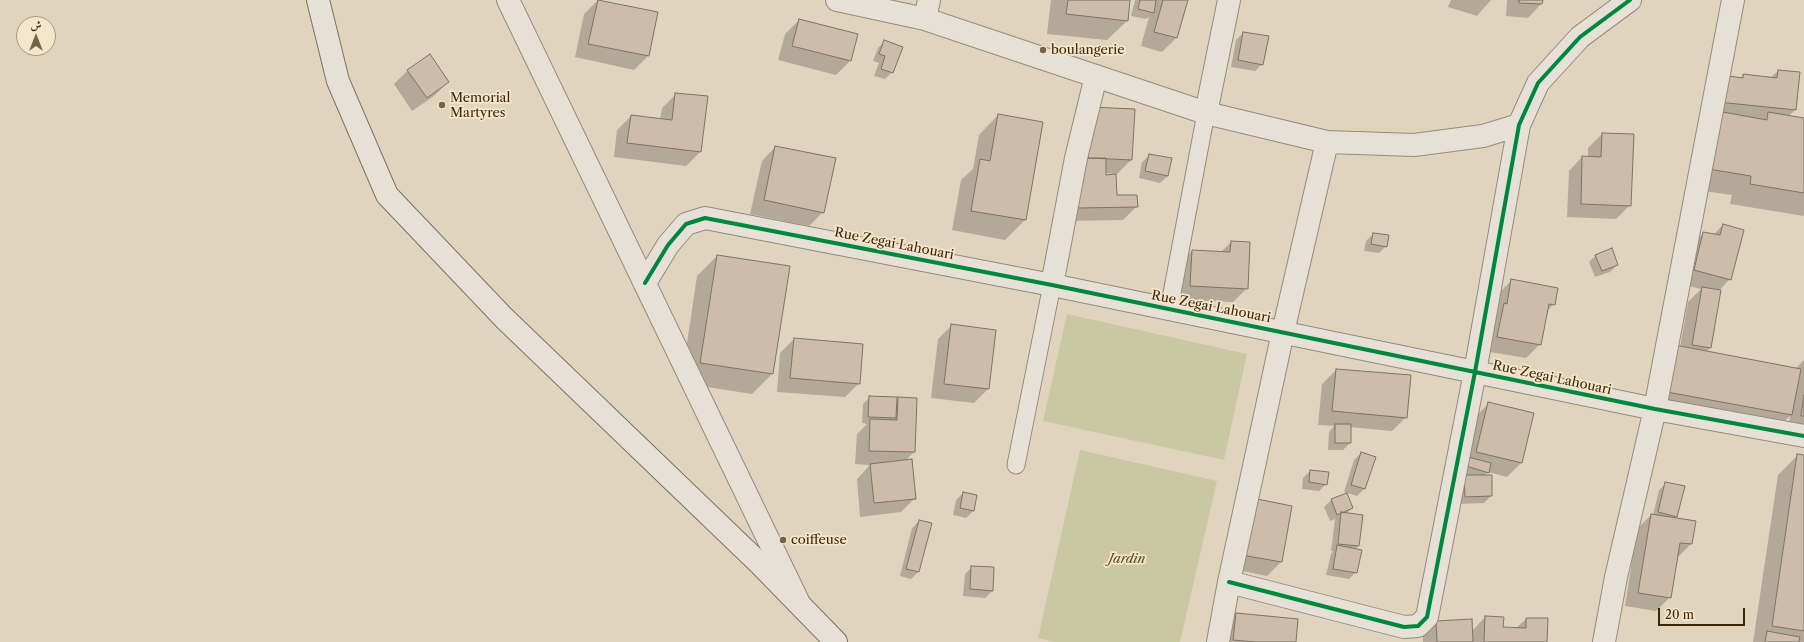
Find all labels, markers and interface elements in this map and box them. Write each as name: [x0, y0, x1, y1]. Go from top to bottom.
north arrow: [16, 16, 56, 56]
text: ش: [31, 18, 41, 32]
place label: boulangerie: [1051, 42, 1124, 58]
marker: boulangerie: [1038, 45, 1048, 55]
place label: Memorial Martyres: [450, 90, 510, 121]
marker: Memorial Martyres: [437, 100, 447, 110]
street label: Rue Zegai Lahouari: [833, 225, 955, 263]
street label: Rue Zegai Lahouari: [1150, 288, 1272, 326]
street label: Rue Zegai Lahouari: [1491, 358, 1613, 398]
place label: coiffeuse: [791, 532, 847, 548]
marker: coiffeuse: [778, 535, 788, 545]
park label: Jardin: [1109, 551, 1145, 567]
scale bar: [1660, 600, 1747, 626]
text: 20 m: [1665, 607, 1694, 622]

